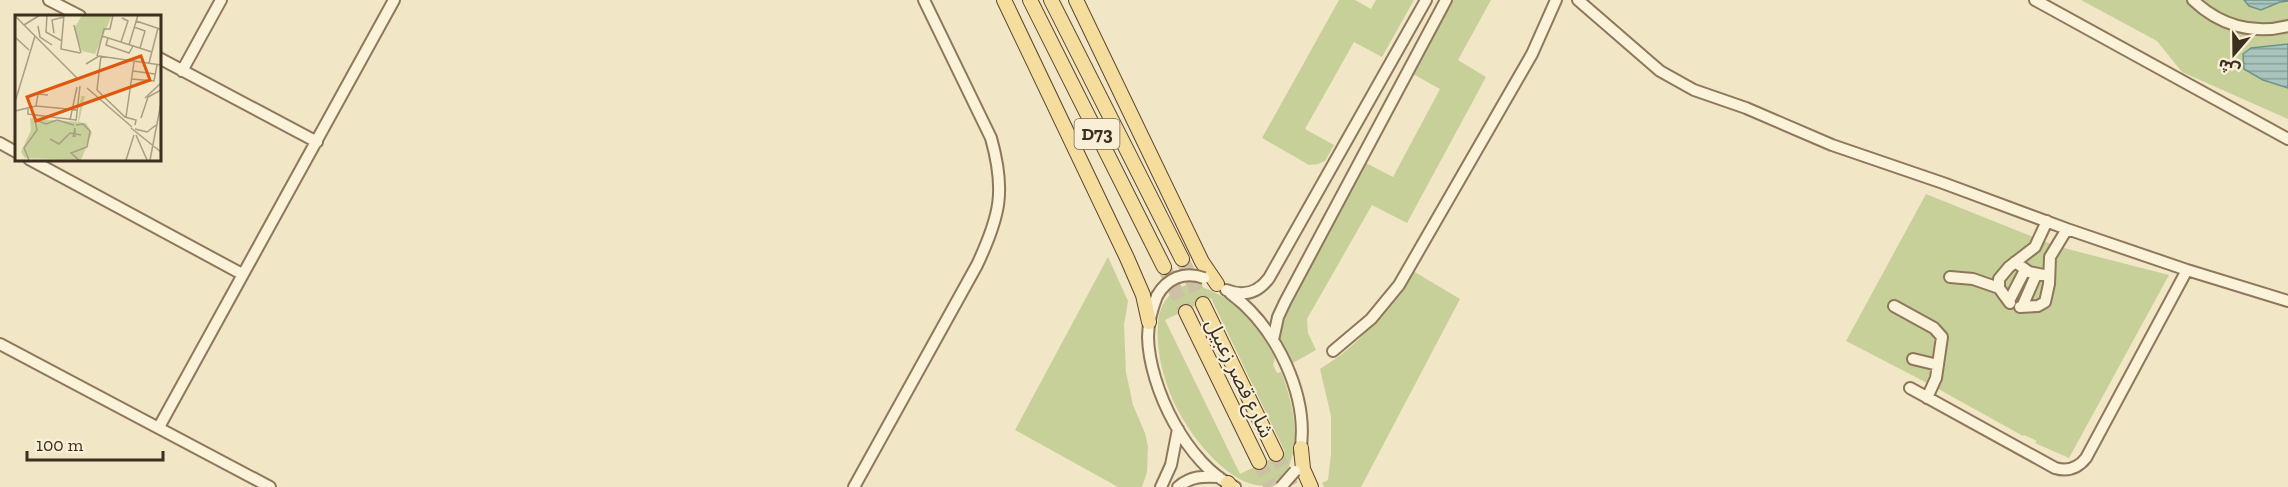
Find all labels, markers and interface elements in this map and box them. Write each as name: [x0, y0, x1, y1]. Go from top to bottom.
inset map: [15, 15, 160, 160]
north arrow: [2204, 24, 2264, 84]
text: ش: [2215, 55, 2243, 80]
road number: D73: [1074, 119, 1120, 149]
street label: شارع قصر زعبيل: [1198, 314, 1279, 443]
scale bar: [27, 424, 164, 462]
text: 100 m: [36, 434, 84, 456]

